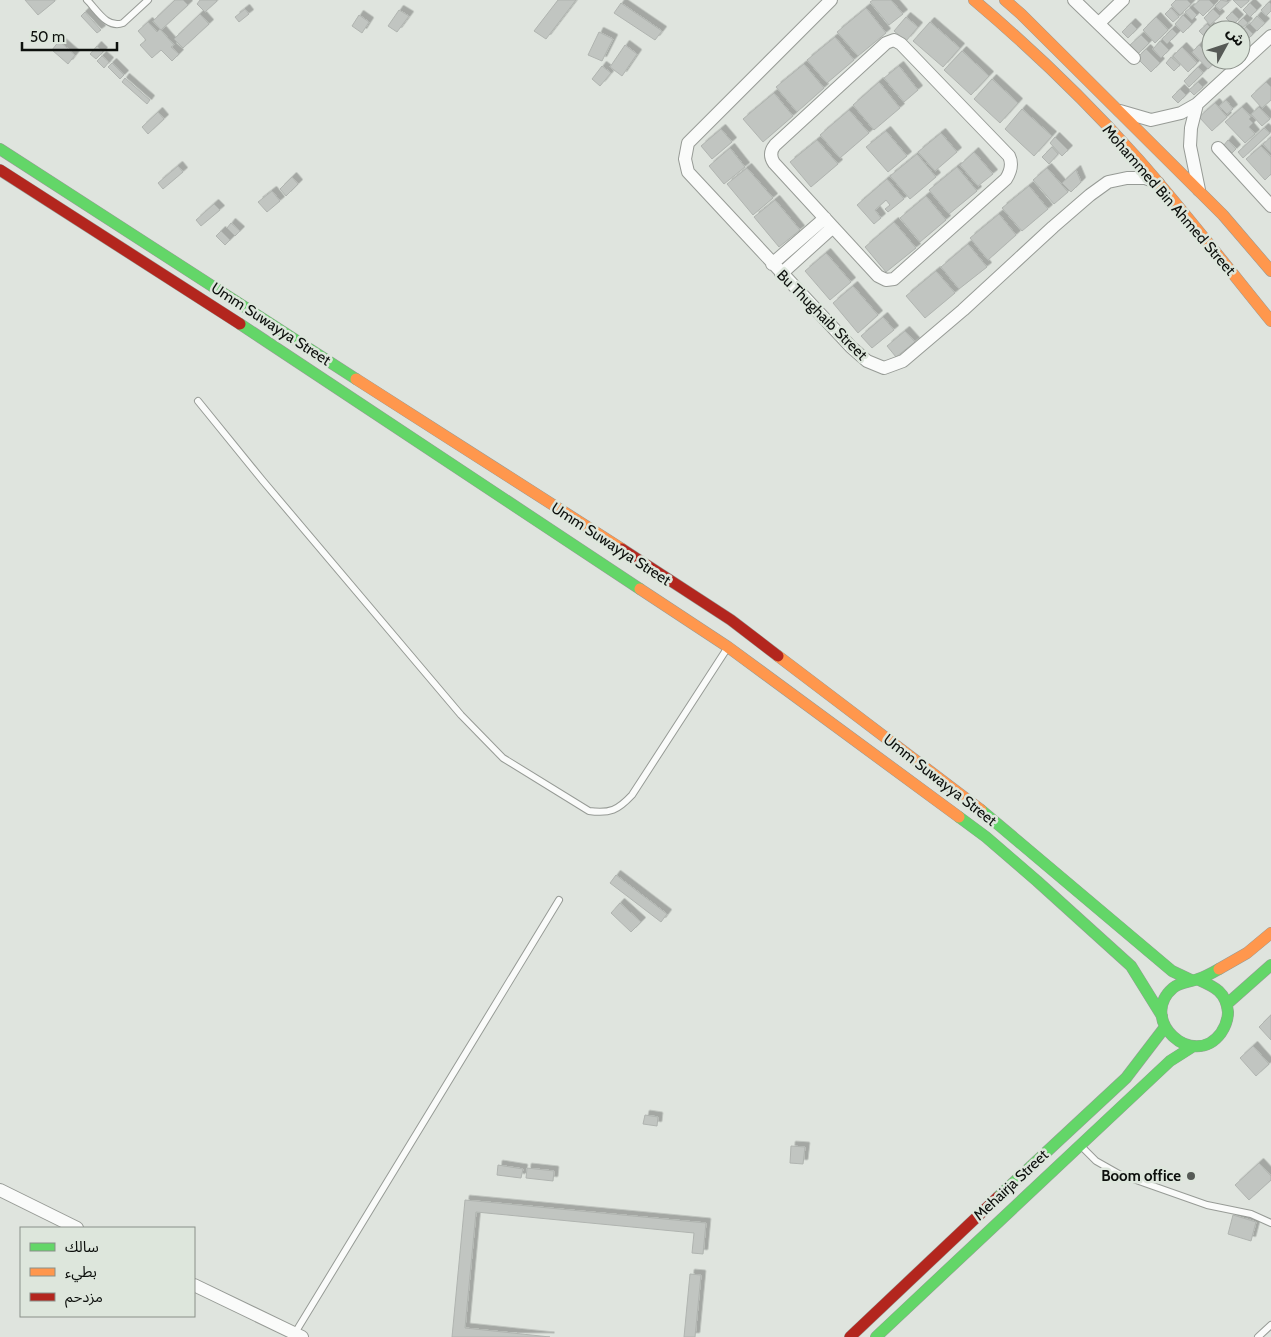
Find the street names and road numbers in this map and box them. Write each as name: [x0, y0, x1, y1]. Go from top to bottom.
street label: Mohammed Bin Ahmed Street: [1099, 121, 1239, 279]
street label: Bu Thughaib Street: [773, 266, 871, 364]
street label: Umm Suwayya Street: [208, 279, 334, 369]
street label: Umm Suwayya Street: [548, 499, 674, 589]
street label: Umm Suwayya Street: [880, 730, 1000, 830]
street label: Mehairja Street: [970, 1146, 1052, 1224]

